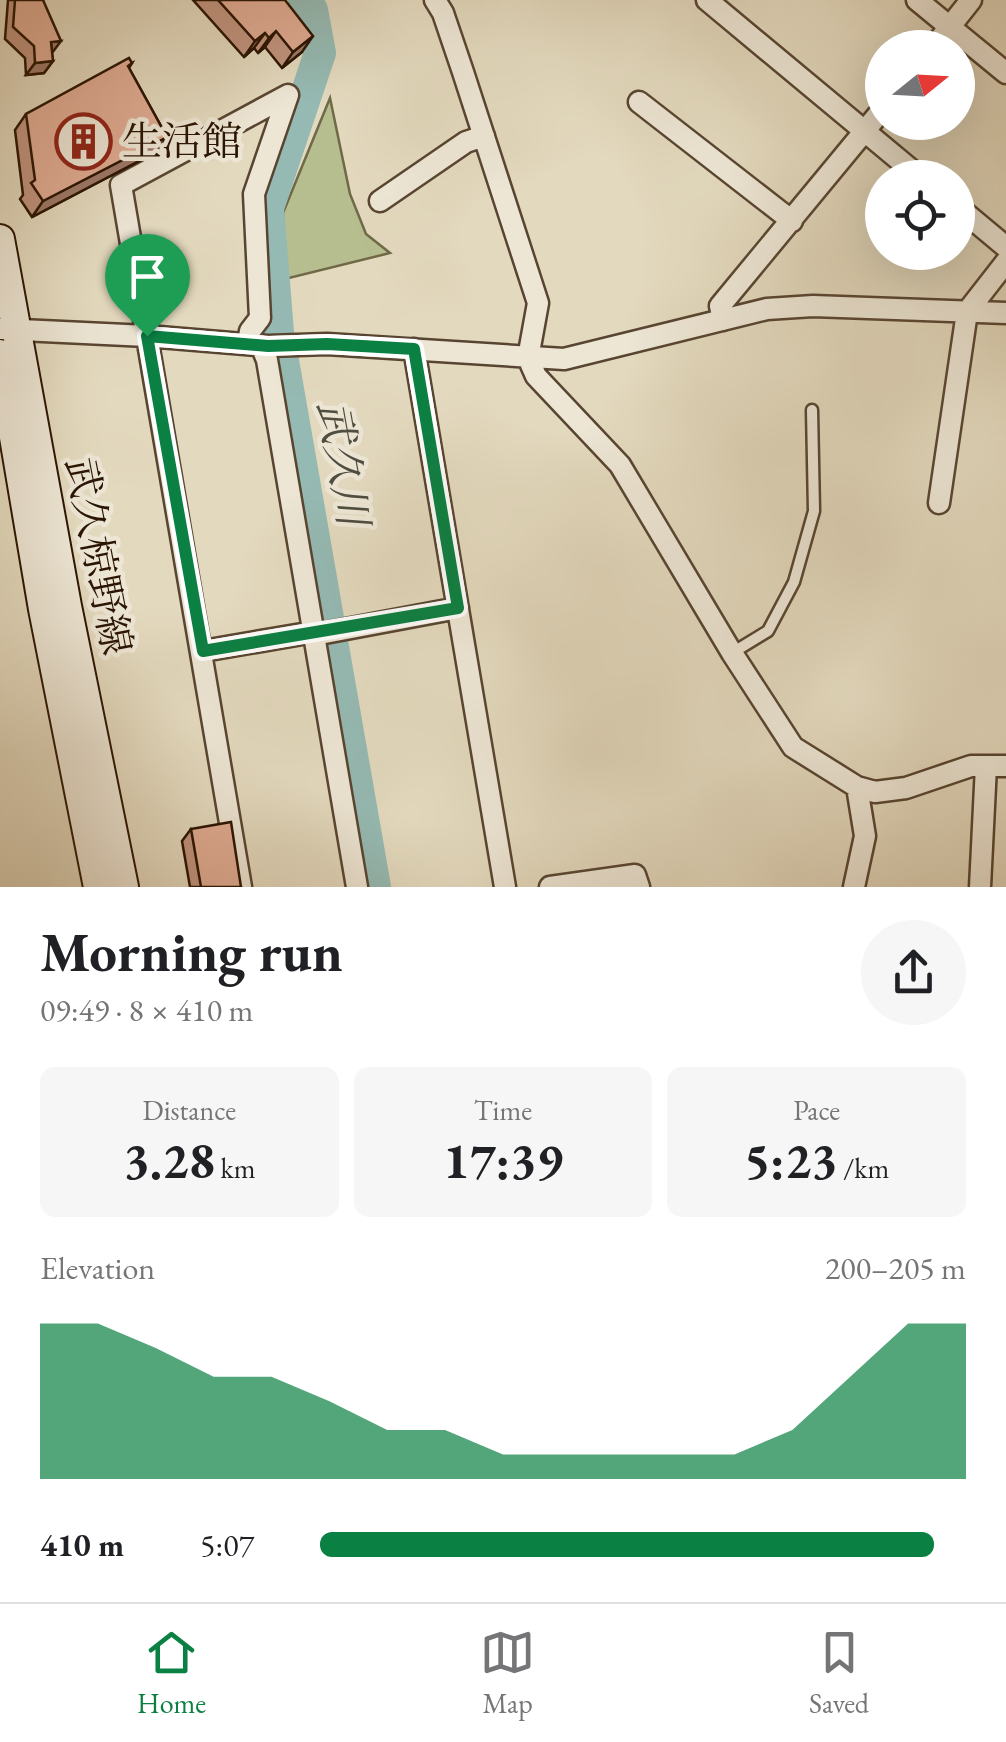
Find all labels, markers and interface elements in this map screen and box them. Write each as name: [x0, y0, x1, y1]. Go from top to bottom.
north arrow: [865, 30, 975, 140]
map controls: [865, 30, 975, 270]
building icon: 生活館: [53, 111, 113, 171]
place label: 生活館: [122, 115, 242, 167]
button: locate: [865, 160, 975, 270]
pin: [105, 234, 190, 337]
icon: arrive: [120, 249, 175, 304]
water label: 武久川: [305, 396, 382, 534]
street label: 武久椋野線: [54, 453, 144, 659]
text: Morning run: [40, 916, 343, 987]
button: share: [861, 920, 966, 1025]
text: 09:49 · 8 × 410 m: [40, 989, 253, 1031]
text: Distance: [143, 1092, 236, 1128]
text: Time: [474, 1092, 532, 1128]
text: Pace: [793, 1092, 840, 1128]
text: 3.28: [123, 1128, 215, 1193]
text: 17:39: [443, 1128, 563, 1193]
text: 5:23: [744, 1128, 838, 1193]
text: km: [215, 1150, 255, 1186]
text: /km: [838, 1150, 889, 1186]
text: Elevation: [40, 1247, 155, 1289]
text: 200–205 m: [825, 1247, 966, 1289]
text: 410 m: [40, 1524, 124, 1566]
text: 5:07: [200, 1524, 254, 1566]
tab: Home: [137, 1625, 206, 1721]
tab: Map: [480, 1625, 535, 1721]
tab: Saved: [809, 1625, 869, 1721]

